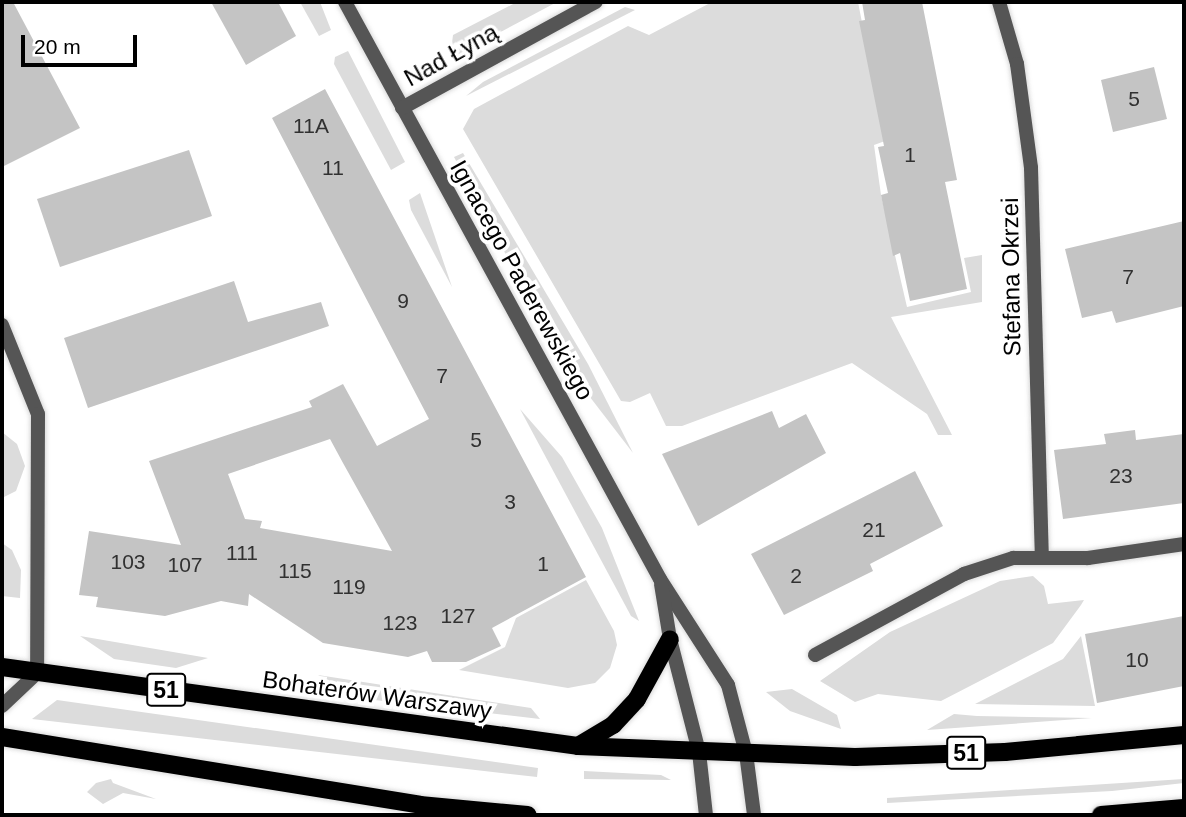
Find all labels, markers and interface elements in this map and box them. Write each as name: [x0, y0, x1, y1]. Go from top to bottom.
street label: Nad Łyną: [399, 18, 503, 92]
scale bar: [24, 21, 140, 65]
text: 20 m: [34, 35, 81, 58]
house number: 5: [1128, 86, 1140, 112]
house number: 11A: [293, 113, 329, 139]
house number: 1: [904, 142, 916, 168]
house number: 11: [322, 155, 344, 181]
street label: Ignacego Paderewskiego: [444, 155, 600, 405]
street label: Stefana Okrzei: [995, 197, 1027, 357]
house number: 7: [1122, 264, 1134, 290]
house number: 9: [397, 288, 409, 314]
house number: 7: [436, 363, 448, 389]
house number: 5: [470, 427, 482, 453]
house number: 23: [1109, 463, 1133, 489]
house number: 3: [504, 489, 516, 515]
house number: 21: [862, 517, 886, 543]
house number: 111: [226, 540, 258, 566]
house number: 103: [110, 549, 146, 575]
house number: 1: [537, 551, 549, 577]
house number: 107: [167, 552, 203, 578]
house number: 115: [278, 558, 312, 584]
house number: 2: [790, 563, 802, 589]
house number: 119: [332, 574, 366, 600]
house number: 127: [440, 603, 476, 629]
house number: 123: [382, 610, 418, 636]
house number: 10: [1125, 647, 1149, 673]
street label: Bohaterów Warszawy: [261, 665, 493, 725]
road number: 51: [145, 670, 187, 710]
road number: 51: [945, 734, 987, 772]

